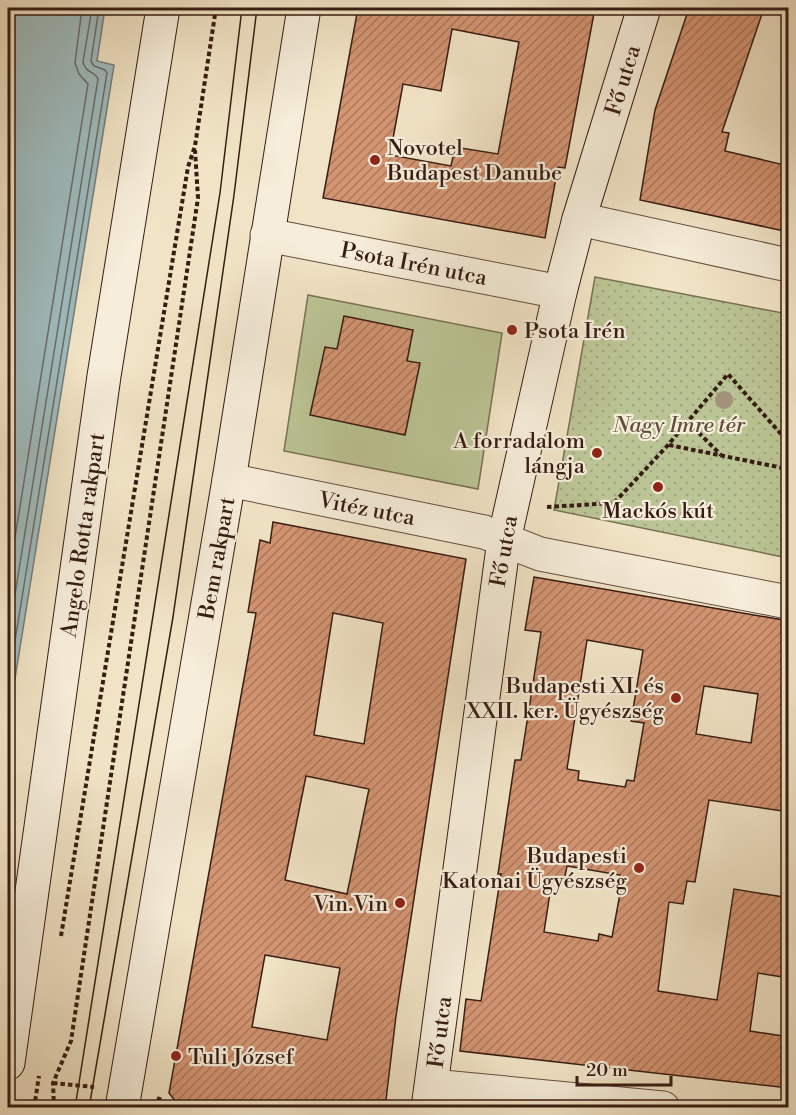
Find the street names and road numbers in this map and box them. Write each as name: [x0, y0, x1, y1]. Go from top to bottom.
street label: Fő utca: [600, 41, 647, 119]
street label: Psota Irén utca: [338, 237, 490, 292]
street label: Angelo Rotta rakpart: [56, 431, 111, 640]
street label: Vitéz utca: [315, 487, 418, 532]
street label: Bem rakpart: [193, 495, 242, 623]
street label: Fő utca: [485, 513, 524, 589]
street label: Fő utca: [423, 994, 458, 1070]

